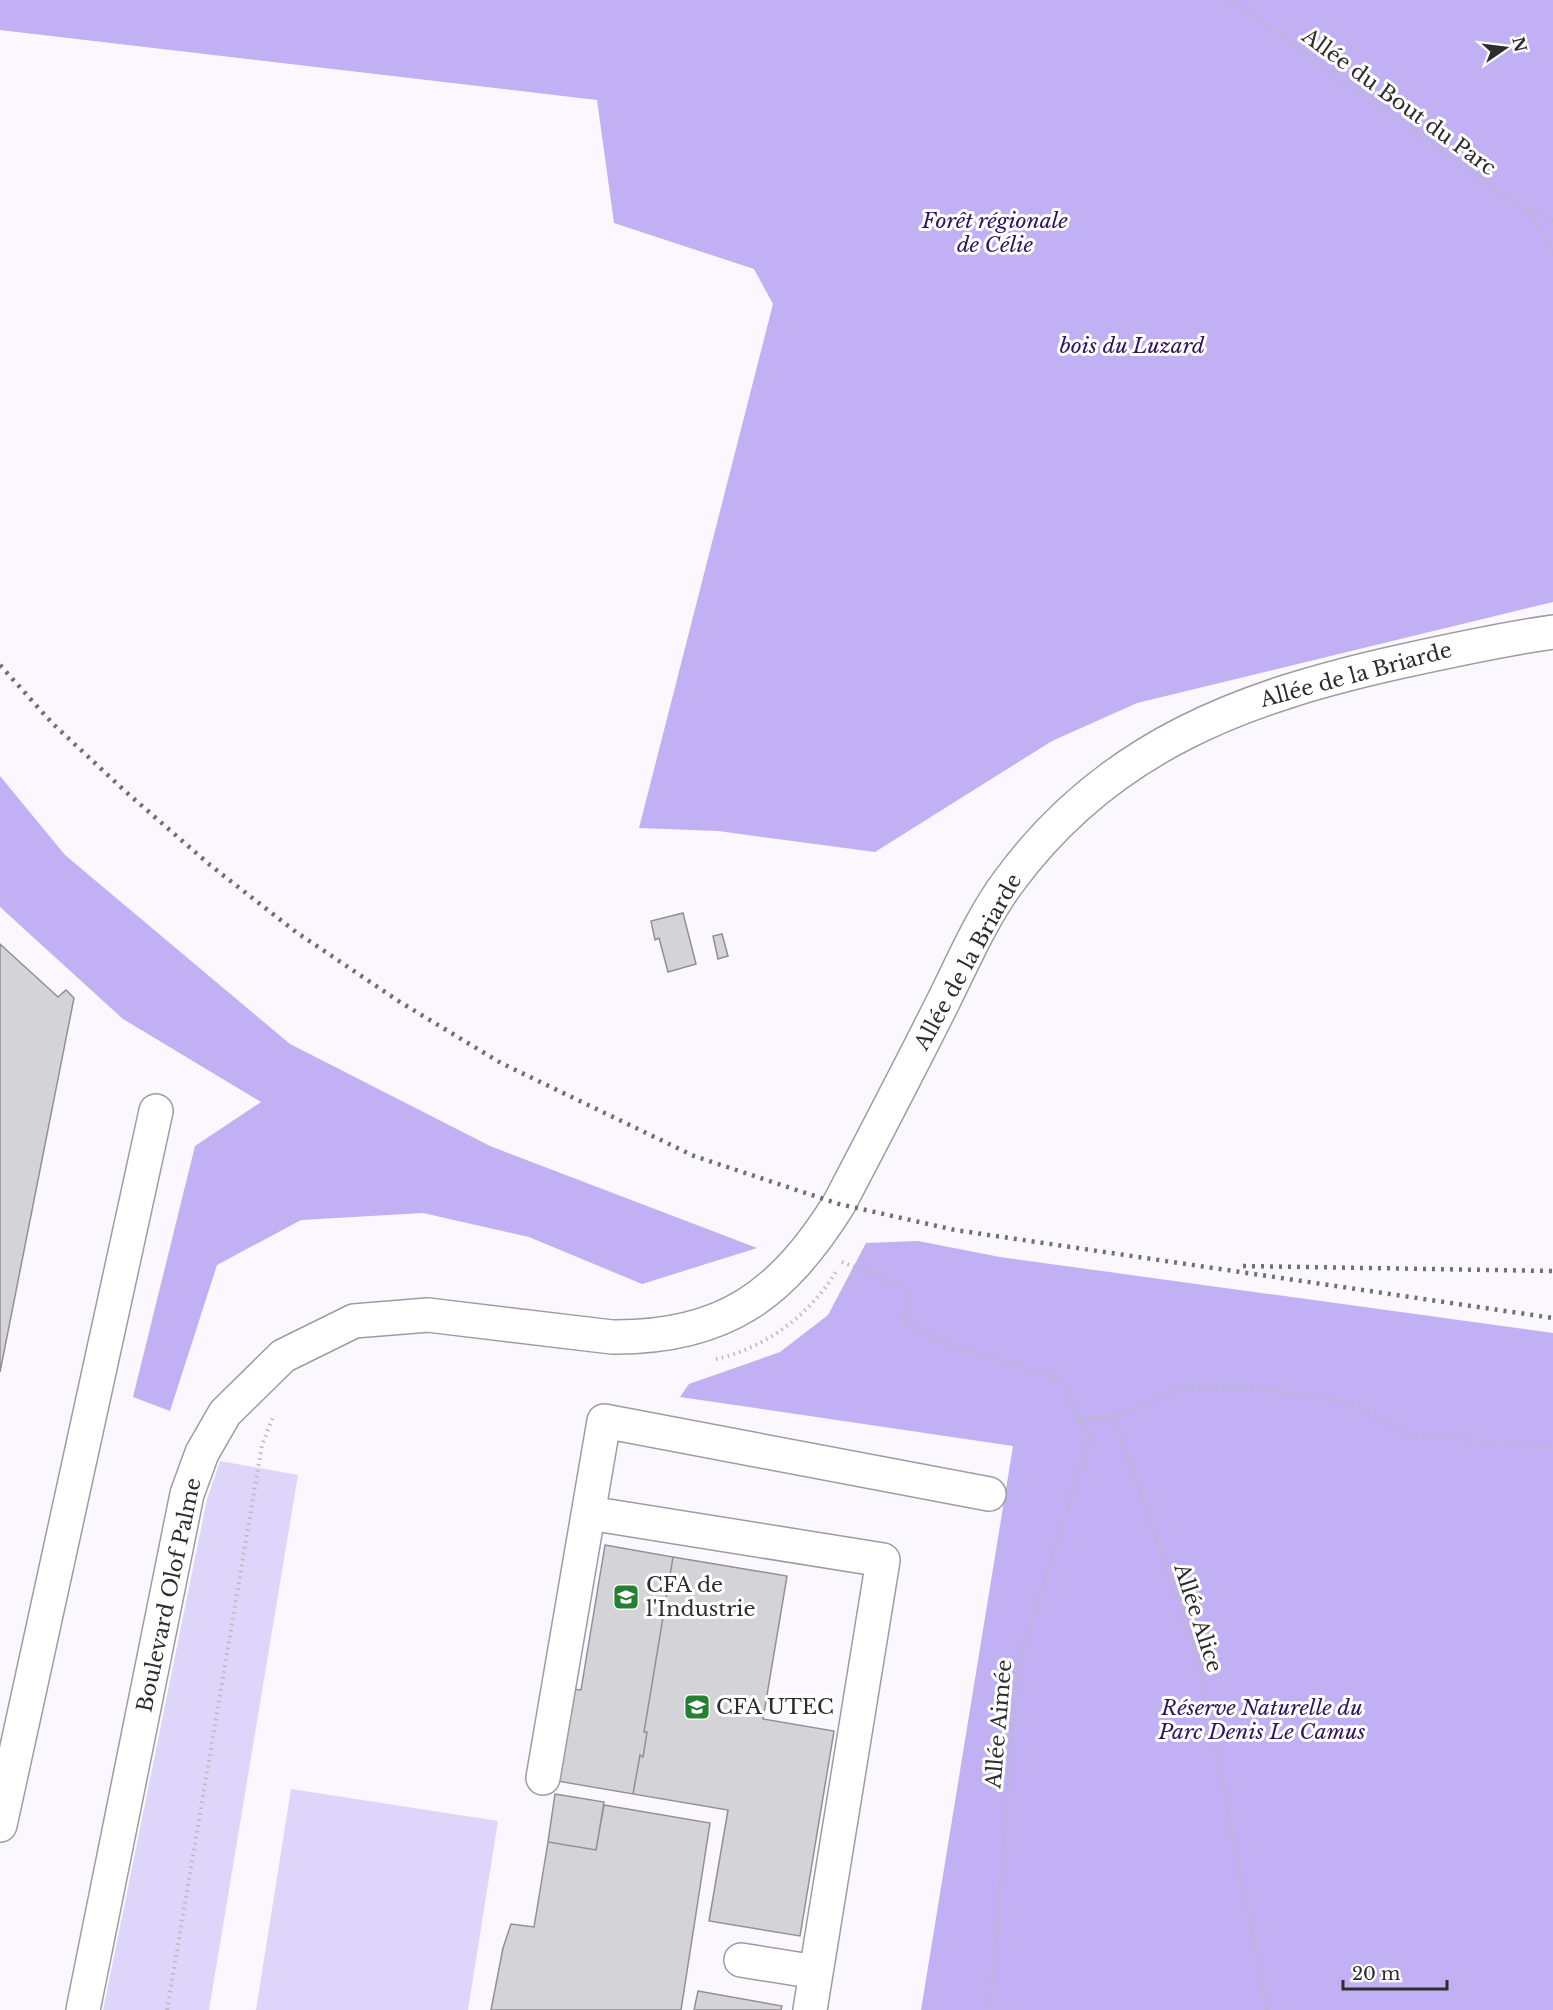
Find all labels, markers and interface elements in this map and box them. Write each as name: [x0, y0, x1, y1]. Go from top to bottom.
north arrow: [1475, 18, 1535, 78]
street label: Allée du Bout du Parc: [1296, 22, 1501, 181]
text: N: [1508, 35, 1531, 54]
park label: Forêt régionale de Célie: [921, 208, 1068, 258]
park label: bois du Luzard: [1059, 333, 1205, 359]
street label: Allée de la Briarde: [1256, 637, 1455, 713]
street label: Allée de la Briarde: [908, 869, 1027, 1055]
street label: Boulevard Olof Palme: [131, 1476, 207, 1714]
street label: Allée Alice: [1168, 1559, 1228, 1676]
place label: CFA de l'Industrie: [646, 1572, 755, 1622]
school or university icon: CFA de l'Industrie: [611, 1582, 641, 1612]
street label: Allée Aimée: [980, 1659, 1018, 1790]
school or university icon: CFA UTEC: [682, 1692, 712, 1722]
place label: CFA UTEC: [716, 1694, 834, 1720]
park label: Réserve Naturelle du Parc Denis Le Camus: [1157, 1695, 1366, 1745]
scale bar: [1343, 1953, 1446, 1991]
text: 20 m: [1352, 1963, 1400, 1985]

